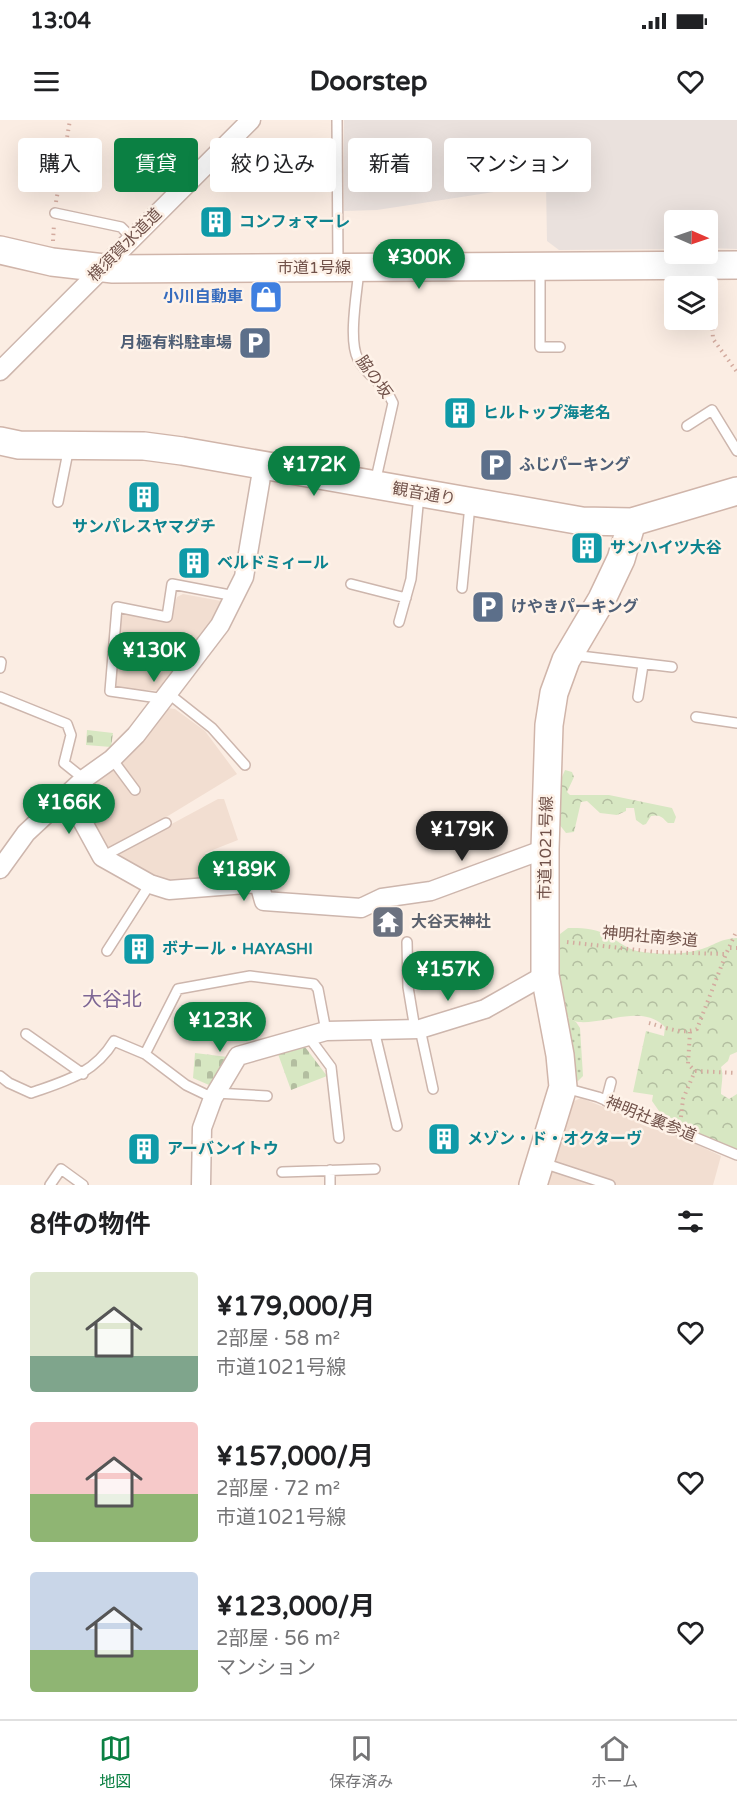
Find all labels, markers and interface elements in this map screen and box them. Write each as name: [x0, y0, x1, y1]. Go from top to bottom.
text: 13:04: [30, 8, 91, 34]
icon: menu: [30, 65, 63, 98]
text: Doorstep: [309, 65, 428, 98]
icon: heart: [674, 65, 707, 98]
chip: 購入: [18, 138, 102, 192]
chip: 賃貸: [114, 138, 198, 192]
chip: 絞り込み: [210, 138, 336, 192]
chip: 新着: [348, 138, 432, 192]
chip: マンション: [444, 138, 591, 192]
street label: 横須賀水道道: [84, 204, 166, 286]
building icon: コンフォマーレ: [198, 204, 234, 240]
north arrow: [664, 210, 718, 264]
map controls: [664, 210, 718, 330]
place label: コンフォマーレ: [239, 212, 351, 232]
pin: ¥300K: [377, 239, 461, 290]
text: ¥300K: [387, 246, 451, 270]
street label: 市道1号線: [277, 258, 351, 278]
button: layers: [664, 276, 718, 330]
shop icon: 小川自動車: [248, 279, 284, 315]
place label: 小川自動車: [163, 287, 243, 307]
parking icon: 月極有料駐車場: [237, 325, 273, 361]
place label: 月極有料駐車場: [120, 333, 232, 353]
street label: 脇の坂: [352, 352, 396, 402]
building icon: ヒルトップ海老名: [442, 395, 478, 431]
place label: ヒルトップ海老名: [483, 403, 611, 423]
pin: ¥172K: [272, 446, 356, 497]
parking icon: ふじパーキング: [478, 447, 514, 483]
text: ¥172K: [282, 453, 346, 477]
place label: ふじパーキング: [519, 455, 631, 475]
building icon: サンパレスヤマグチ: [126, 479, 162, 515]
street label: 観音通り: [391, 479, 457, 509]
place label: サンパレスヤマグチ: [72, 517, 216, 537]
building icon: サンハイツ大谷: [569, 530, 605, 566]
place label: サンハイツ大谷: [610, 538, 722, 558]
building icon: ベルドミィール: [176, 545, 212, 581]
place label: ベルドミィール: [217, 553, 329, 573]
parking icon: けやきパーキング: [470, 589, 506, 625]
place label: けやきパーキング: [511, 597, 639, 617]
pin: ¥130K: [112, 632, 196, 683]
text: ¥130K: [122, 639, 186, 663]
pin: ¥166K: [27, 784, 111, 835]
text: ¥166K: [37, 791, 101, 815]
street label: 市道1021号線: [535, 796, 557, 900]
pin: ¥179K: [420, 811, 504, 862]
text: ¥179K: [430, 818, 494, 842]
pin: ¥189K: [202, 851, 286, 902]
text: ¥189K: [212, 858, 276, 882]
temple icon: 大谷天神社: [370, 904, 406, 940]
place label: 大谷天神社: [411, 912, 491, 932]
street label: 神明社南参道: [601, 923, 699, 951]
building icon: ボナール・HAYASHI: [121, 931, 157, 967]
place label: ボナール・HAYASHI: [162, 939, 313, 959]
pin: ¥157K: [406, 951, 490, 1002]
text: ¥157K: [416, 958, 480, 982]
district label: 大谷北: [82, 988, 142, 1012]
pin: ¥123K: [178, 1002, 262, 1053]
text: ¥123K: [188, 1009, 252, 1033]
street label: 神明社裏参道: [603, 1092, 699, 1146]
building icon: メゾン・ド・オクターヴ: [426, 1121, 462, 1157]
place label: メゾン・ド・オクターヴ: [467, 1129, 642, 1149]
building icon: アーバンイトウ: [126, 1131, 162, 1167]
place label: アーバンイトウ: [167, 1139, 279, 1159]
icon: filters: [674, 1205, 707, 1238]
text: 8件の物件: [30, 1209, 150, 1240]
text: ¥179,000/月: [216, 1291, 375, 1322]
icon: home: [78, 1296, 150, 1368]
icon: heart: [674, 1316, 707, 1349]
text: 2部屋 · 58 m²: [216, 1327, 340, 1351]
text: 市道1021号線: [216, 1356, 346, 1380]
text: ¥157,000/月: [216, 1441, 374, 1472]
icon: home: [78, 1446, 150, 1518]
icon: heart: [674, 1466, 707, 1499]
text: 2部屋 · 72 m²: [216, 1477, 340, 1501]
text: 市道1021号線: [216, 1506, 346, 1530]
text: ¥123,000/月: [216, 1591, 375, 1622]
icon: home: [78, 1596, 150, 1668]
icon: heart: [674, 1616, 707, 1649]
text: 2部屋 · 56 m²: [216, 1627, 340, 1651]
text: マンション: [216, 1656, 316, 1680]
tab: 地図: [99, 1732, 132, 1792]
tab: 保存済み: [329, 1732, 393, 1792]
tab: ホーム: [591, 1732, 638, 1792]

